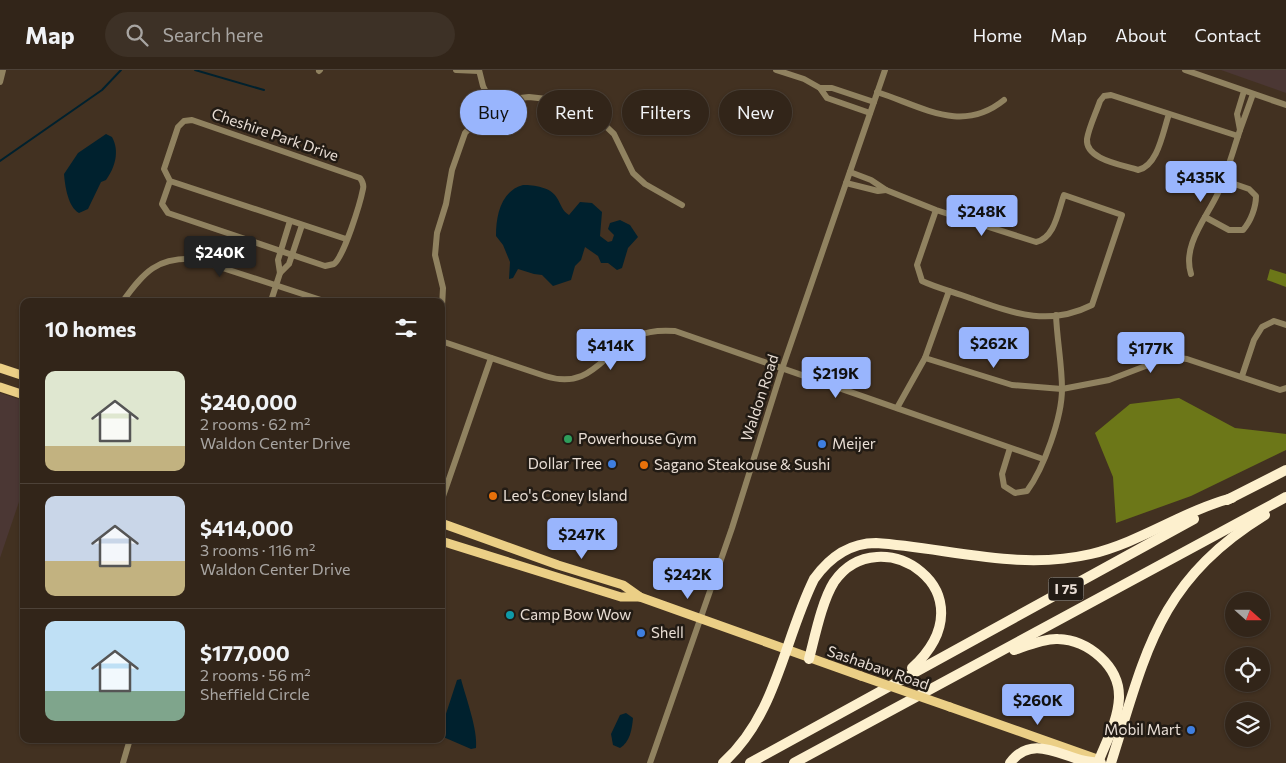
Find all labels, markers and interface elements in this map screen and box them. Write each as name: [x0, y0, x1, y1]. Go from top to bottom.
search box: [105, 12, 455, 57]
text: Map: [25, 20, 75, 49]
icon: search: [123, 21, 151, 49]
text: Search here: [163, 23, 263, 46]
text: Home: [973, 24, 1022, 46]
text: Map: [1050, 24, 1087, 46]
text: About: [1115, 24, 1167, 46]
text: Contact: [1195, 24, 1261, 46]
chip: Buy: [460, 90, 527, 135]
chip: Rent: [537, 90, 612, 135]
chip: Filters: [622, 90, 709, 135]
chip: New: [719, 90, 792, 135]
street label: Cheshire Park Drive: [209, 104, 341, 164]
pin: $435K: [1166, 160, 1236, 203]
text: $435K: [1177, 167, 1225, 186]
pin: $248K: [947, 194, 1017, 237]
text: $248K: [958, 201, 1006, 220]
pin: $240K: [185, 236, 255, 278]
text: $240K: [195, 242, 245, 261]
icon: filters: [392, 314, 420, 342]
text: 10 homes: [45, 316, 136, 341]
pin: $262K: [959, 326, 1029, 369]
pin: $414K: [576, 328, 646, 371]
pin: $177K: [1116, 332, 1186, 374]
text: $262K: [970, 333, 1018, 352]
text: $414K: [588, 335, 634, 354]
text: $177K: [1128, 338, 1174, 357]
street label: Waldon Road: [737, 352, 782, 443]
pin: $219K: [801, 356, 871, 399]
text: $219K: [813, 363, 859, 382]
text: $240,000: [200, 389, 297, 414]
icon: home: [85, 391, 145, 451]
text: 2 rooms · 62 m²: [200, 414, 310, 433]
place label: Powerhouse Gym: [578, 429, 697, 447]
text: Waldon Center Drive: [200, 433, 351, 452]
marker: Powerhouse Gym: [562, 433, 574, 445]
place label: Meijer: [832, 434, 876, 452]
marker: Meijer: [816, 438, 828, 450]
place label: Dollar Tree: [528, 454, 602, 472]
place label: Sagano Steakouse & Sushi: [654, 455, 830, 473]
marker: Dollar Tree: [606, 458, 618, 470]
marker: Sagano Steakouse & Sushi: [638, 459, 650, 471]
place label: Leo's Coney Island: [503, 486, 627, 504]
marker: Leo's Coney Island: [487, 490, 499, 502]
text: $414,000: [200, 515, 293, 540]
icon: home: [85, 516, 145, 576]
pin: $247K: [547, 518, 617, 560]
text: $247K: [558, 524, 606, 543]
text: 3 rooms · 116 m²: [200, 540, 315, 559]
pin: $242K: [653, 558, 723, 600]
text: Waldon Center Drive: [200, 559, 351, 578]
text: $242K: [664, 564, 712, 583]
road number: I 75: [1048, 578, 1084, 600]
north arrow: [1225, 592, 1270, 638]
map controls: [1225, 592, 1270, 747]
place label: Camp Bow Wow: [520, 605, 631, 623]
marker: Camp Bow Wow: [504, 609, 516, 621]
place label: Shell: [651, 623, 684, 641]
marker: Shell: [635, 627, 647, 639]
text: $177,000: [200, 640, 290, 665]
icon: home: [85, 641, 145, 701]
street label: Sashabaw Road: [825, 641, 932, 693]
button: locate: [1225, 647, 1270, 692]
text: 2 rooms · 56 m²: [200, 665, 311, 684]
text: Sheffield Circle: [200, 684, 310, 703]
pin: $260K: [1003, 684, 1073, 726]
text: $260K: [1013, 690, 1063, 709]
button: layers: [1225, 702, 1270, 747]
place label: Mobil Mart: [1104, 720, 1181, 738]
marker: Mobil Mart: [1185, 724, 1197, 736]

